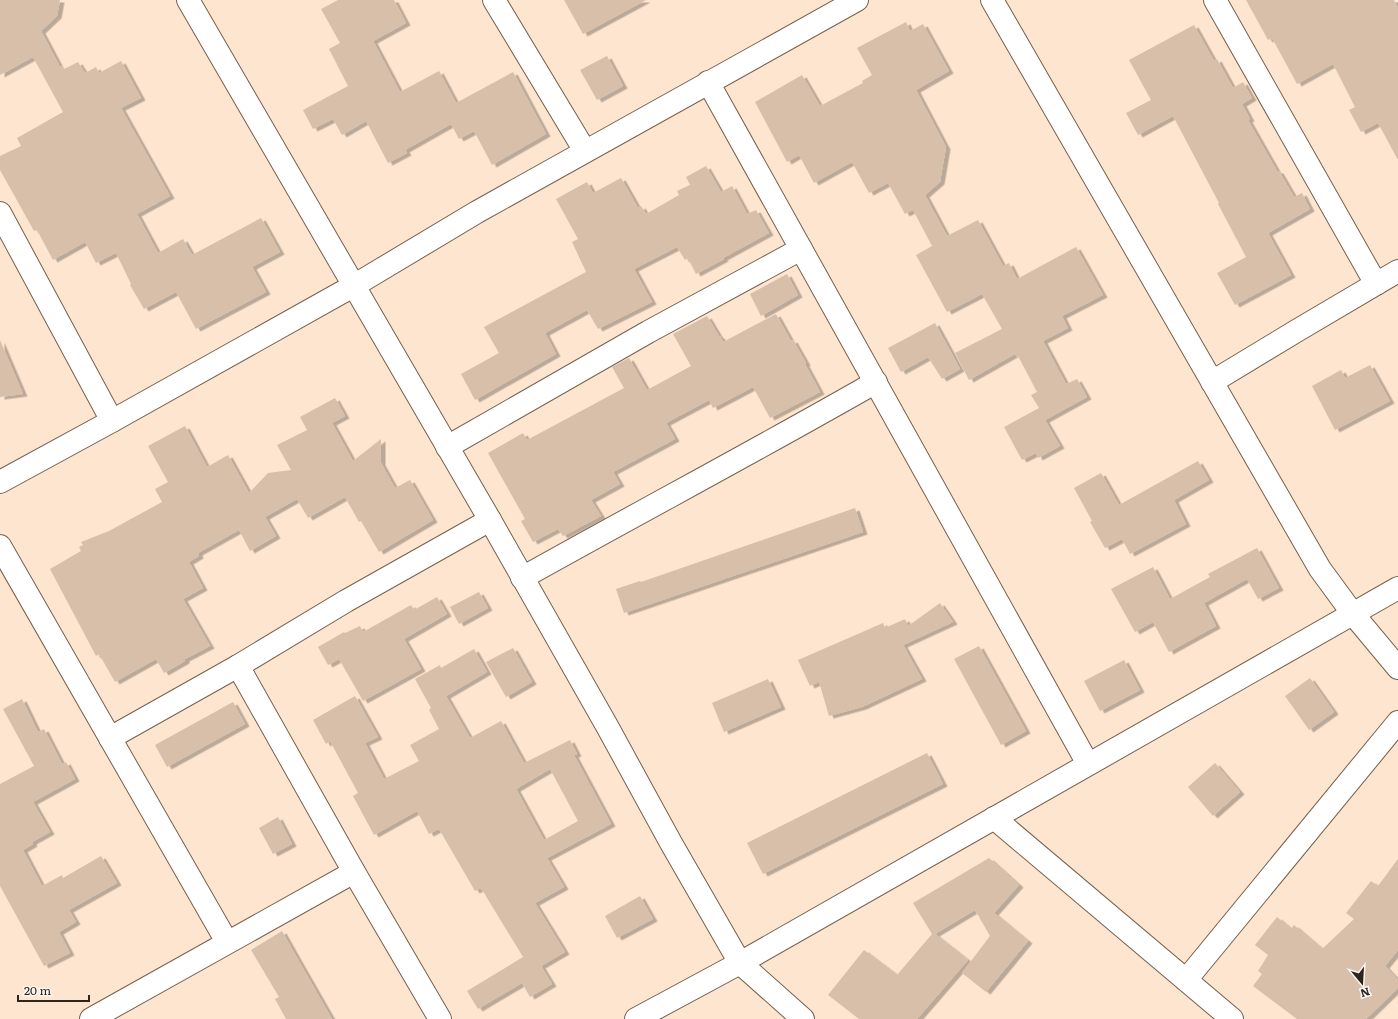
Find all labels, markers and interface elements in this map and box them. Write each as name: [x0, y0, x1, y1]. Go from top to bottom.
north arrow: [1342, 963, 1382, 1003]
scale bar: [18, 977, 89, 1003]
text: 20 m: [24, 981, 51, 999]
text: N: [1359, 984, 1372, 1002]

